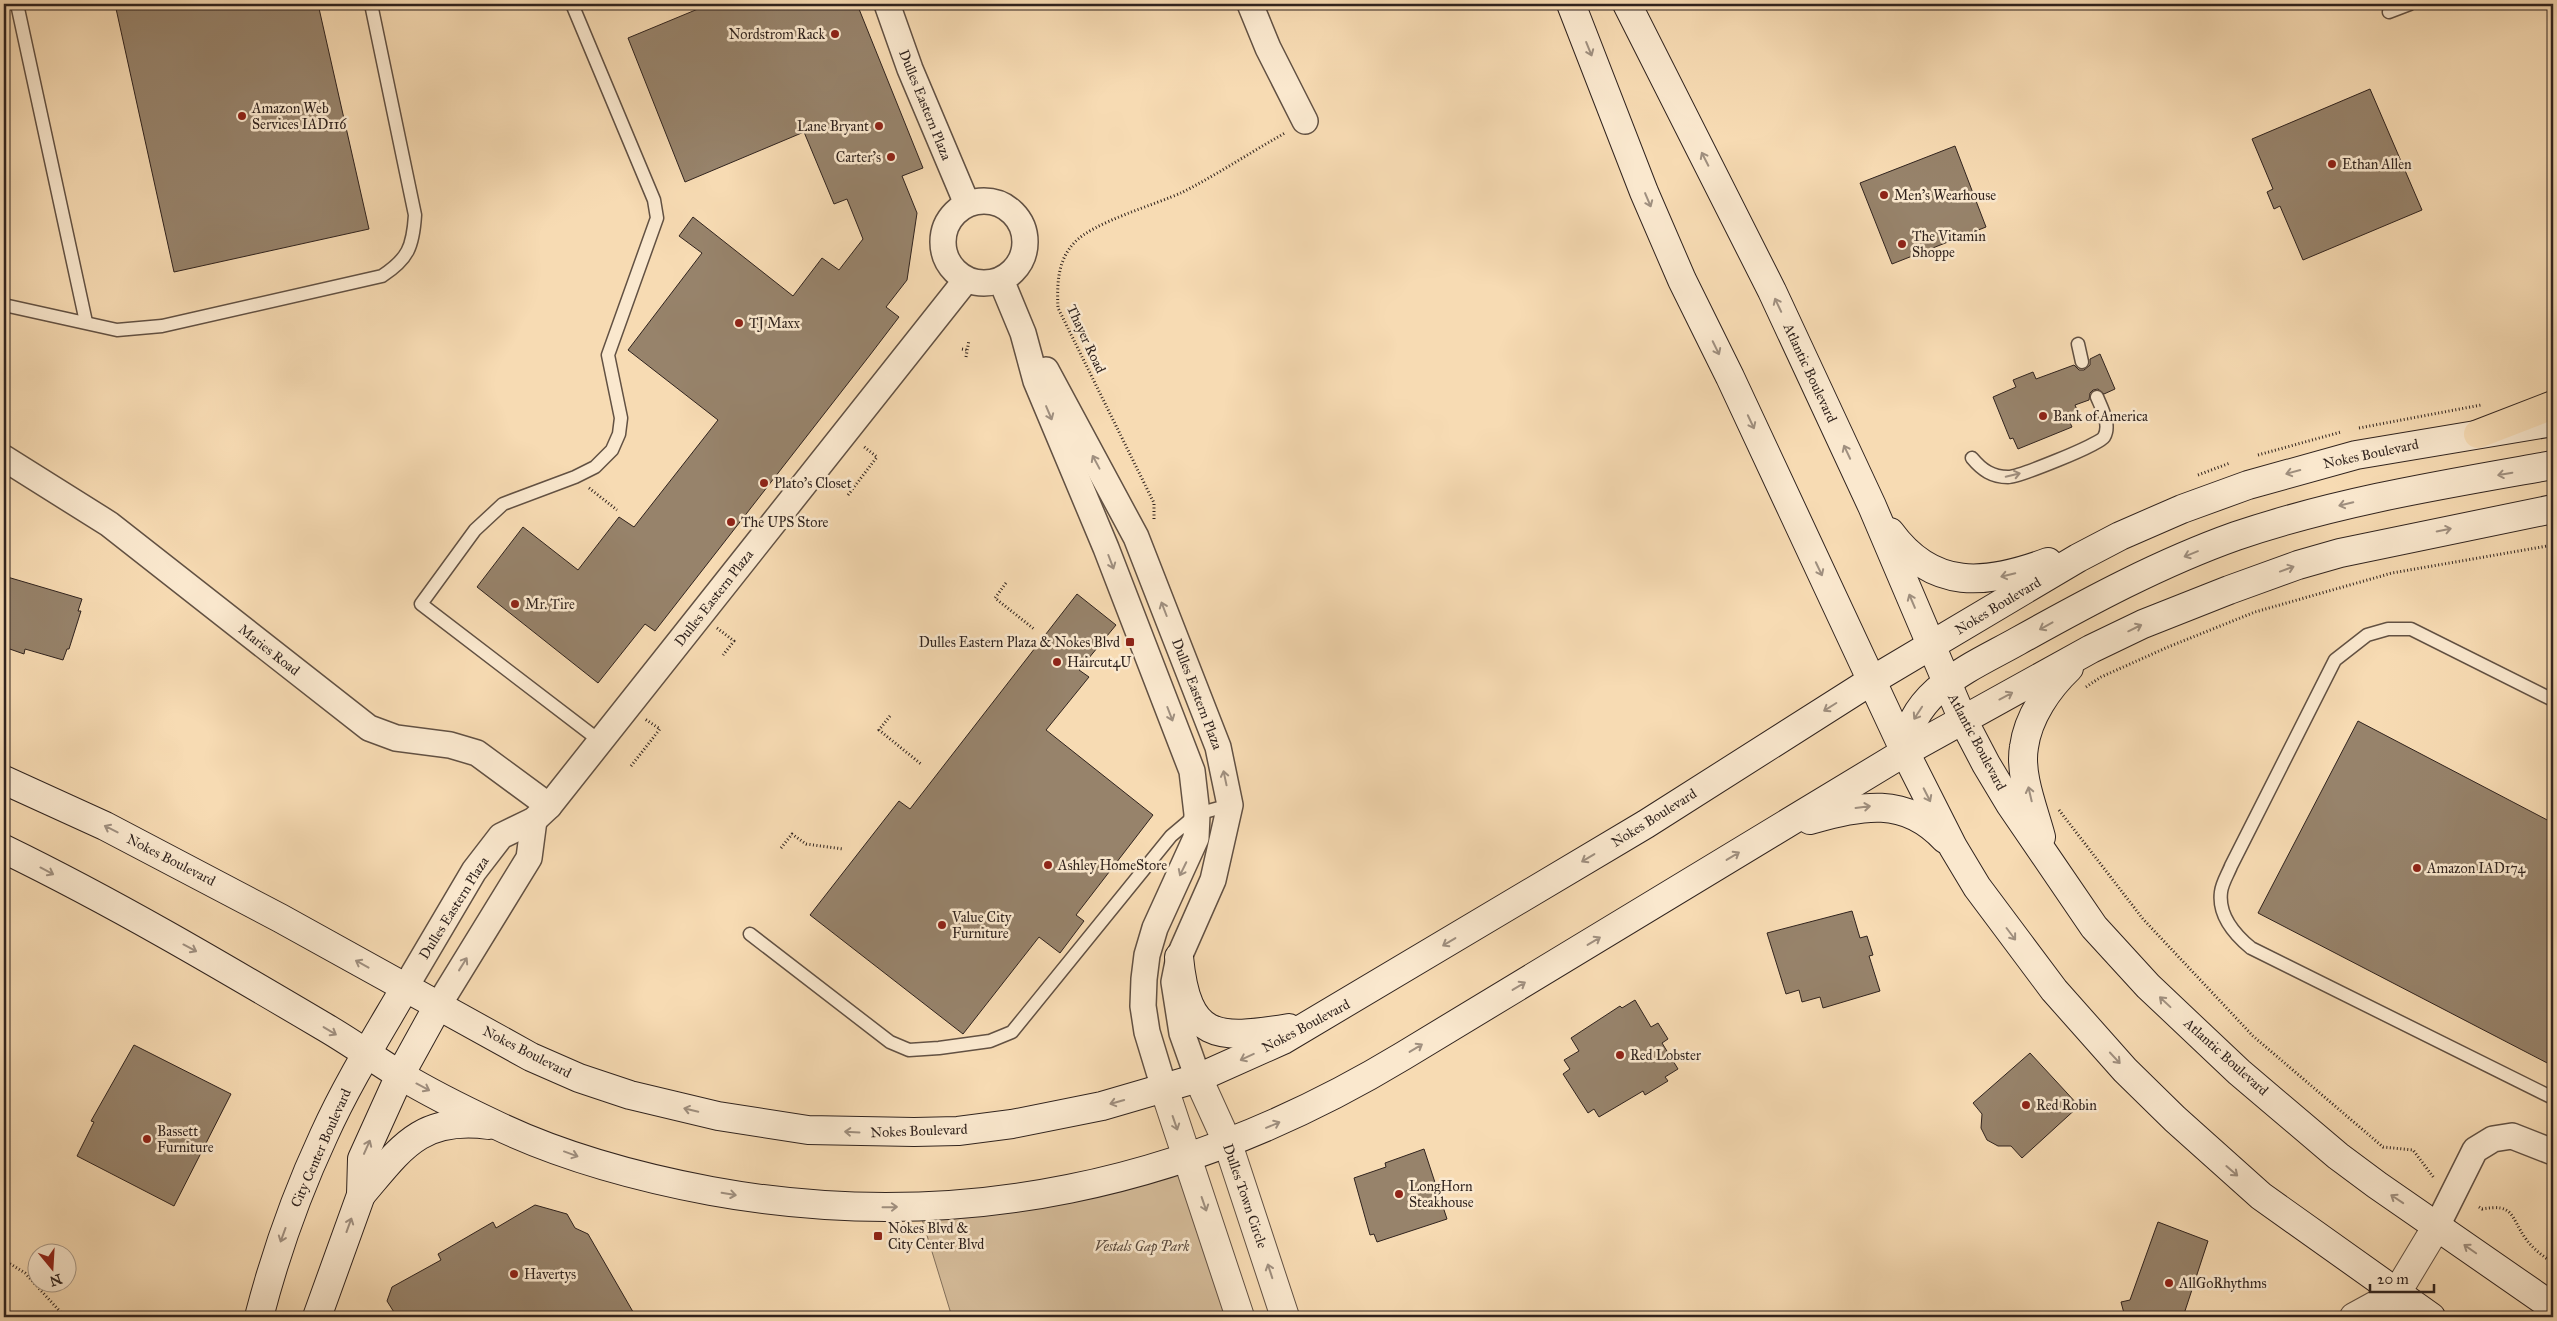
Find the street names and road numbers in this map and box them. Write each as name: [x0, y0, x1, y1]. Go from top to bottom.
street label: Dulles Eastern Plaza: [895, 47, 955, 163]
street label: Thayer Road: [1063, 302, 1109, 376]
street label: Atlantic Boulevard: [1779, 320, 1840, 425]
street label: Nokes Boulevard: [2322, 436, 2420, 472]
street label: Dulles Eastern Plaza: [671, 546, 757, 650]
street label: Nokes Boulevard: [1952, 574, 2044, 638]
street label: Maries Road: [235, 621, 303, 679]
street label: Dulles Eastern Plaza: [1168, 636, 1226, 752]
street label: Atlantic Boulevard: [1944, 690, 2010, 793]
street label: Nokes Boulevard: [1608, 785, 1700, 851]
street label: Nokes Boulevard: [124, 830, 218, 890]
street label: Dulles Eastern Plaza: [416, 853, 492, 962]
street label: Nokes Boulevard: [1259, 996, 1353, 1056]
street label: Atlantic Boulevard: [2180, 1014, 2272, 1099]
street label: Nokes Boulevard: [480, 1022, 574, 1082]
street label: City Center Boulevard: [287, 1086, 355, 1210]
street label: Nokes Boulevard: [870, 1121, 968, 1141]
street label: Dulles Town Circle: [1219, 1142, 1271, 1251]

